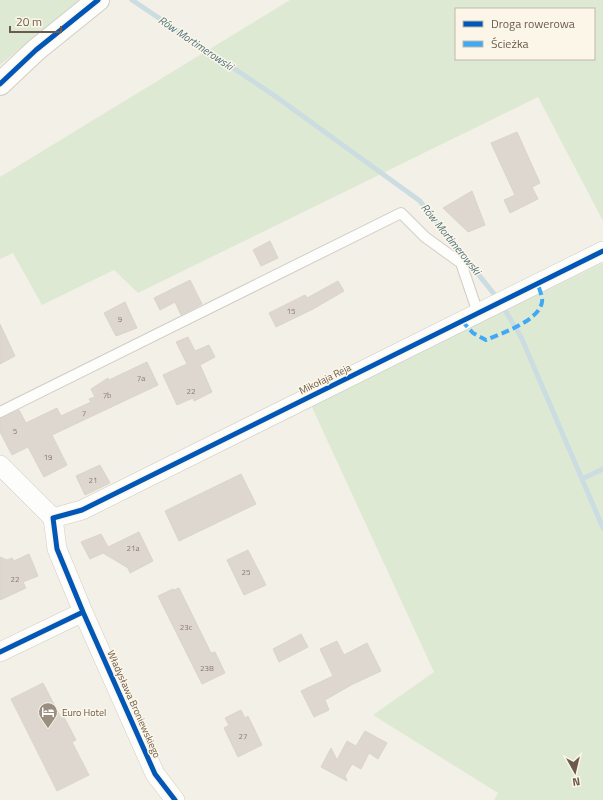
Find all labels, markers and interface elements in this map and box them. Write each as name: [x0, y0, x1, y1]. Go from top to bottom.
scale bar: [10, 8, 61, 34]
legend: [455, 8, 595, 60]
text: 20 m: [16, 12, 42, 31]
water label: Rów Mortimerowski: [155, 12, 238, 75]
text: Droga rowerowa: [491, 14, 575, 33]
text: Ścieżka: [491, 34, 529, 53]
water label: Rów Mortimerowski: [417, 200, 486, 279]
house number: 15: [287, 305, 296, 317]
house number: 9: [118, 313, 123, 325]
street label: Mikołaja Reja: [296, 360, 354, 398]
house number: 7a: [137, 372, 145, 384]
house number: 22: [187, 385, 195, 397]
house number: 7b: [103, 389, 111, 401]
house number: 7: [82, 407, 86, 419]
house number: 5: [13, 425, 18, 437]
house number: 19: [44, 451, 53, 463]
house number: 21: [89, 474, 97, 486]
house number: 21a: [127, 542, 139, 554]
house number: 25: [242, 566, 251, 578]
house number: 22: [11, 573, 19, 585]
house number: 23c: [180, 621, 193, 633]
street label: Władysława Broniewskiego: [103, 648, 165, 760]
house number: 23B: [200, 662, 214, 674]
hotel icon: Euro Hotel: [37, 701, 59, 729]
place label: Euro Hotel: [62, 705, 106, 720]
house number: 27: [239, 730, 247, 742]
north arrow: [555, 752, 595, 792]
text: N: [572, 773, 581, 790]

